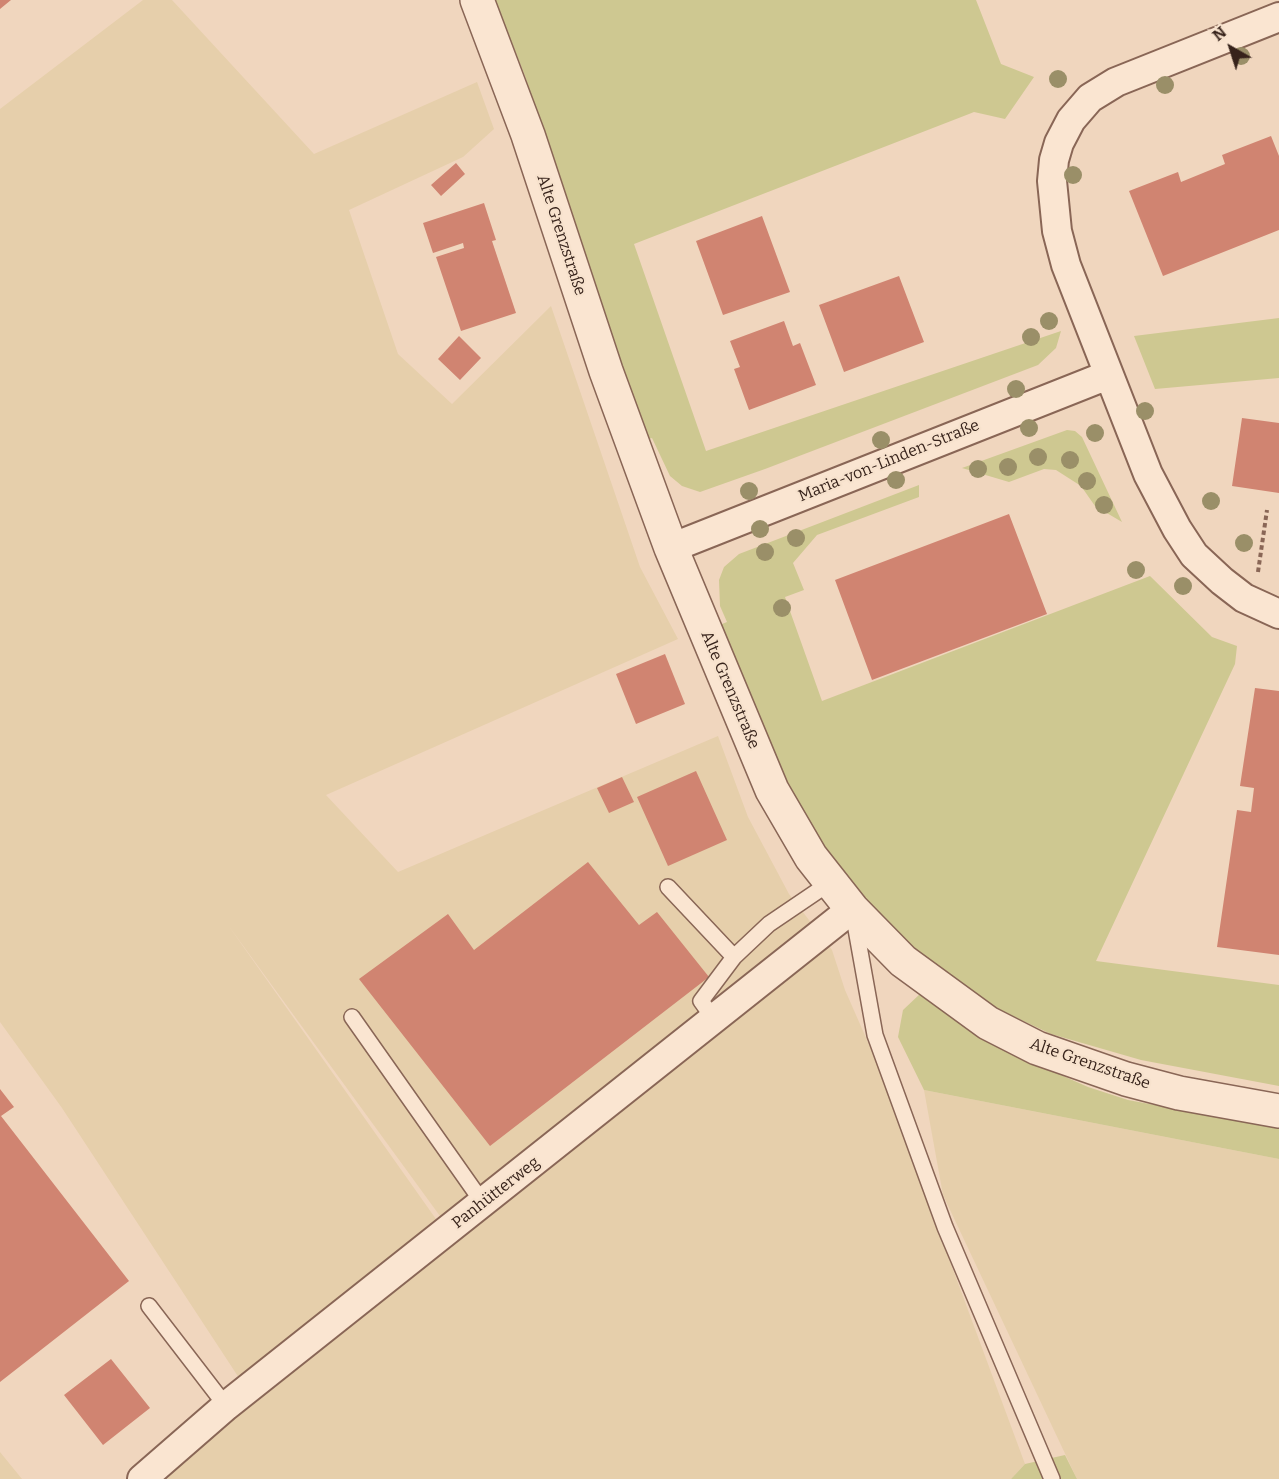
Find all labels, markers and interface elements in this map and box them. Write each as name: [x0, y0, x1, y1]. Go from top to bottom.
north arrow: [1201, 18, 1261, 78]
text: N: [1209, 22, 1230, 45]
street label: Alte Grenzstraße: [532, 172, 590, 298]
street label: Maria-von-Linden-Straße: [796, 416, 982, 506]
street label: Alte Grenzstraße: [697, 628, 763, 752]
street label: Alte Grenzstraße: [1027, 1034, 1153, 1094]
street label: Panhütterweg: [449, 1153, 543, 1233]

